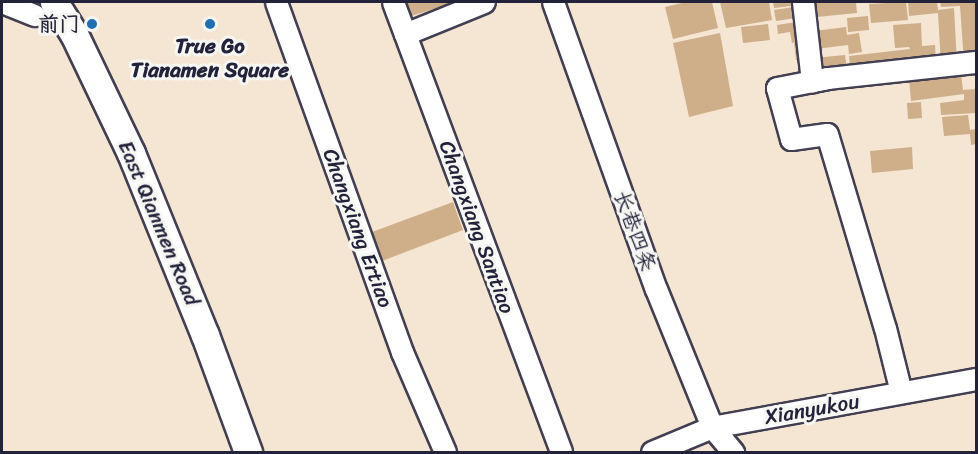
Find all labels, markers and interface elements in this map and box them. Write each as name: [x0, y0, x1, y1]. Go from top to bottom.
place label: 前门: [38, 11, 80, 37]
marker: 前门: [85, 17, 99, 31]
marker: True Go Tianamen Square: [203, 17, 217, 31]
place label: True Go Tianamen Square: [131, 33, 289, 83]
street label: East Qianmen Road: [113, 137, 205, 309]
street label: Changxiang Santiao: [434, 137, 520, 317]
street label: Changxiang Ertiao: [318, 145, 398, 311]
street label: 长巷四条: [609, 187, 661, 275]
street label: Xianyukou: [763, 388, 861, 430]

